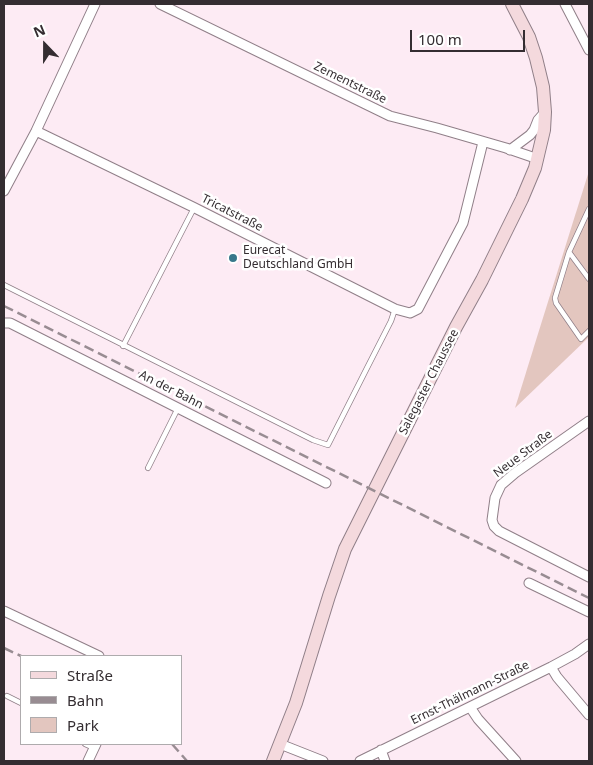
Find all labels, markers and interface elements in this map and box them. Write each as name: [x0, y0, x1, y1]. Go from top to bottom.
north arrow: [20, 20, 70, 70]
text: N: [30, 20, 48, 42]
scale bar: [413, 20, 528, 52]
text: 100 m: [418, 29, 462, 49]
street label: Zementstraße: [311, 59, 389, 107]
street label: Tricatstraße: [199, 191, 265, 235]
place label: Eurecat Deutschland GmbH: [243, 244, 353, 272]
marker: Eurecat Deutschland GmbH: [227, 252, 239, 264]
street label: Salegaster Chaussee: [396, 327, 462, 437]
street label: An der Bahn: [137, 368, 205, 412]
street label: Neue Straße: [491, 427, 555, 481]
legend: [20, 655, 182, 745]
street label: Ernst-Thälmann-Straße: [409, 658, 531, 728]
text: Straße: [67, 665, 113, 685]
text: Bahn: [67, 690, 104, 710]
text: Park: [67, 715, 99, 735]

